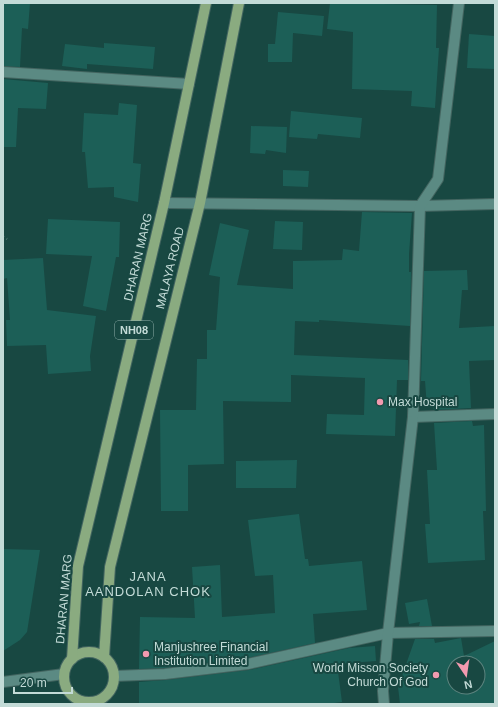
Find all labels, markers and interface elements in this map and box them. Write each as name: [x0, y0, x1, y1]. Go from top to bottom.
street label: DHARAN MARG: [121, 212, 155, 302]
street label: MALAYA ROAD: [153, 225, 187, 311]
road number: NH08: [115, 321, 153, 339]
place label: Max Hospital: [388, 395, 457, 409]
marker: Max Hospital: [375, 397, 385, 407]
street label: DHARAN MARG: [53, 554, 75, 644]
district label: JANA AANDOLAN CHOK: [85, 569, 211, 599]
place label: Manjushree Financial Institution Limited: [154, 640, 268, 668]
marker: Manjushree Financial Institution Limited: [141, 649, 151, 659]
north arrow: [446, 655, 486, 695]
place label: World Misson Society Church Of God: [313, 661, 428, 689]
scale bar: [14, 669, 72, 695]
marker: World Misson Society Church Of God: [431, 670, 441, 680]
text: 20 m: [20, 676, 47, 690]
text: N: [463, 678, 473, 691]

